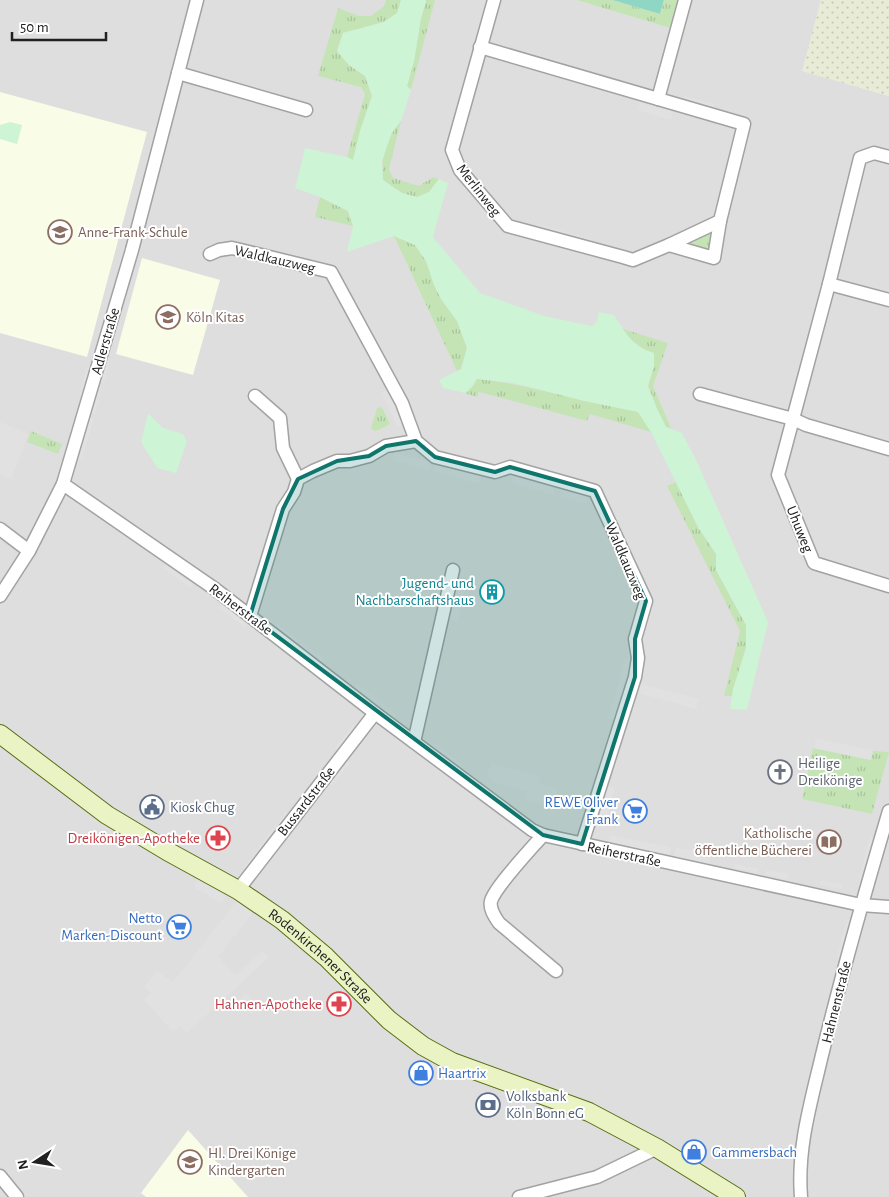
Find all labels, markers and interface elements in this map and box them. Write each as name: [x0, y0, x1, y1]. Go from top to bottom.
scale bar: [12, 10, 106, 42]
text: 50 m: [20, 20, 49, 35]
street label: Merlinweg: [454, 161, 504, 220]
school or university icon: Anne-Frank-Schule: [47, 219, 73, 245]
place label: Anne-Frank-Schule: [78, 225, 188, 240]
street label: Waldkauzweg: [233, 243, 317, 276]
school or university icon: Köln Kitas: [155, 304, 181, 330]
street label: Adlerstraße: [89, 306, 122, 376]
place label: Köln Kitas: [186, 310, 244, 325]
street label: Uhuweg: [783, 504, 816, 555]
street label: Waldkauzweg: [603, 520, 649, 603]
place label: Jugend- und Nachbarschaftshaus: [355, 576, 474, 608]
building icon: Jugend- und Nachbarschaftshaus: [479, 579, 505, 605]
street label: Reiherstraße: [206, 581, 275, 638]
place label: Heilige Dreikönige: [798, 756, 863, 788]
church icon: Heilige Dreikönige: [767, 759, 793, 785]
street label: Bussardstraße: [275, 764, 338, 839]
public building icon: Kiosk Chug: [139, 794, 165, 820]
place label: REWE Oliver Frank: [545, 795, 618, 827]
supermarket icon: REWE Oliver Frank: [622, 798, 648, 824]
place label: Kiosk Chug: [170, 800, 235, 815]
pharmacy icon: Dreikönigen-Apotheke: [205, 825, 231, 851]
place label: Katholische öffentliche Bücherei: [695, 826, 812, 858]
library icon: Katholische öffentliche Bücherei: [816, 829, 842, 855]
place label: Dreikönigen-Apotheke: [68, 831, 200, 846]
street label: Reiherstraße: [586, 839, 662, 870]
street label: Rodenkirchener Straße: [265, 906, 375, 1007]
place label: Netto Marken-Discount: [61, 911, 162, 943]
supermarket icon: Netto Marken-Discount: [166, 914, 192, 940]
street label: Hahnenstraße: [819, 959, 854, 1045]
pharmacy icon: Hahnen-Apotheke: [326, 991, 352, 1017]
place label: Hahnen-Apotheke: [215, 997, 322, 1012]
shop icon: Haartrix: [408, 1060, 434, 1086]
place label: Haartrix: [438, 1066, 487, 1081]
place label: Volksbank Köln Bonn eG: [506, 1089, 584, 1121]
bank icon: Volksbank Köln Bonn eG: [475, 1092, 501, 1118]
north arrow: [10, 1137, 60, 1187]
shop icon: Gammersbach: [681, 1139, 707, 1165]
place label: Gammersbach: [712, 1145, 797, 1160]
place label: Hl. Drei Könige Kindergarten: [208, 1146, 296, 1178]
school or university icon: Hl. Drei Könige Kindergarten: [177, 1149, 203, 1175]
text: N: [15, 1158, 31, 1171]

